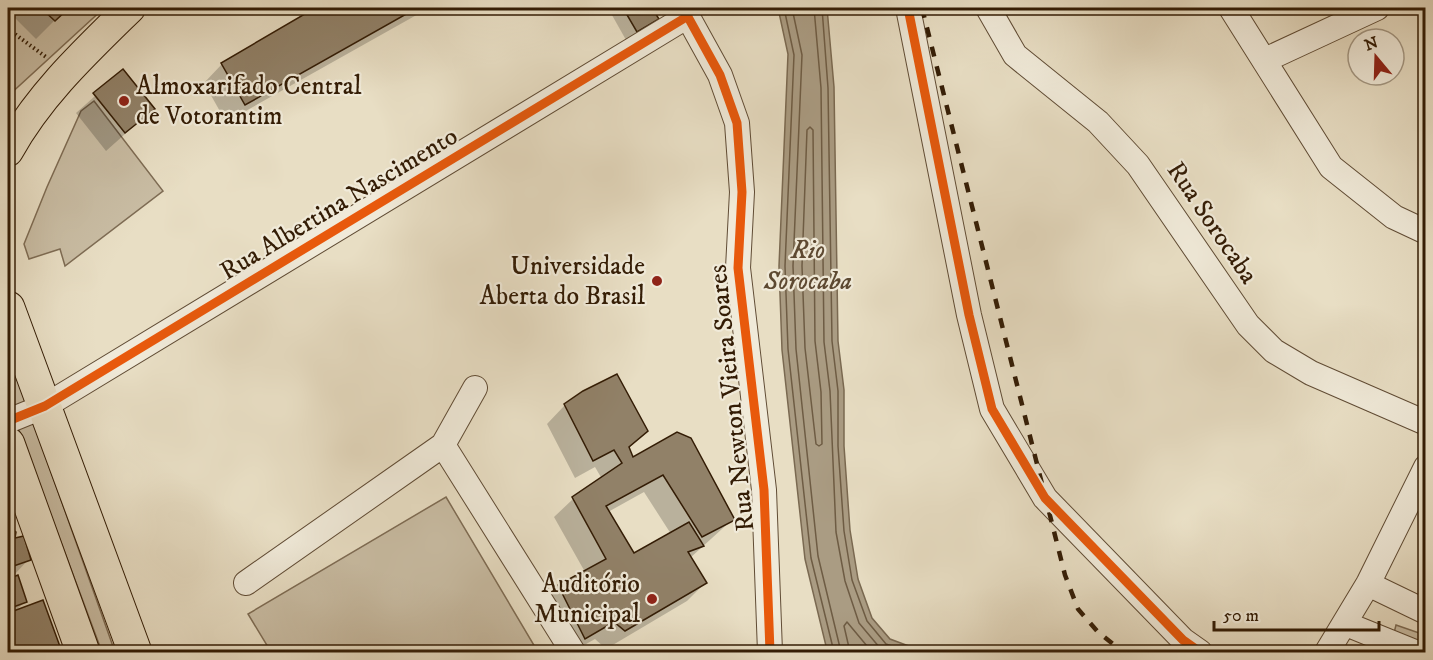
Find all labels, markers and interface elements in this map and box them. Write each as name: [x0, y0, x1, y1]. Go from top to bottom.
north arrow: [1346, 27, 1406, 87]
text: N: [1362, 32, 1381, 55]
place label: Almoxarifado Central de Votorantim: [136, 70, 362, 133]
marker: Almoxarifado Central de Votorantim: [117, 94, 131, 108]
street label: Rua Albertina Nascimento: [214, 120, 464, 288]
street label: Rua Sorocaba: [1159, 156, 1265, 290]
water label: Rio Sorocaba: [763, 233, 852, 298]
place label: Universidade Aberta do Brasil: [479, 250, 645, 313]
street label: Rua Newton Vieira Soares: [702, 263, 762, 533]
marker: Universidade Aberta do Brasil: [650, 274, 664, 288]
place label: Auditório Municipal: [534, 568, 640, 631]
marker: Auditório Municipal: [645, 592, 659, 606]
scale bar: [1214, 594, 1379, 632]
text: 50 m: [1223, 605, 1259, 627]

